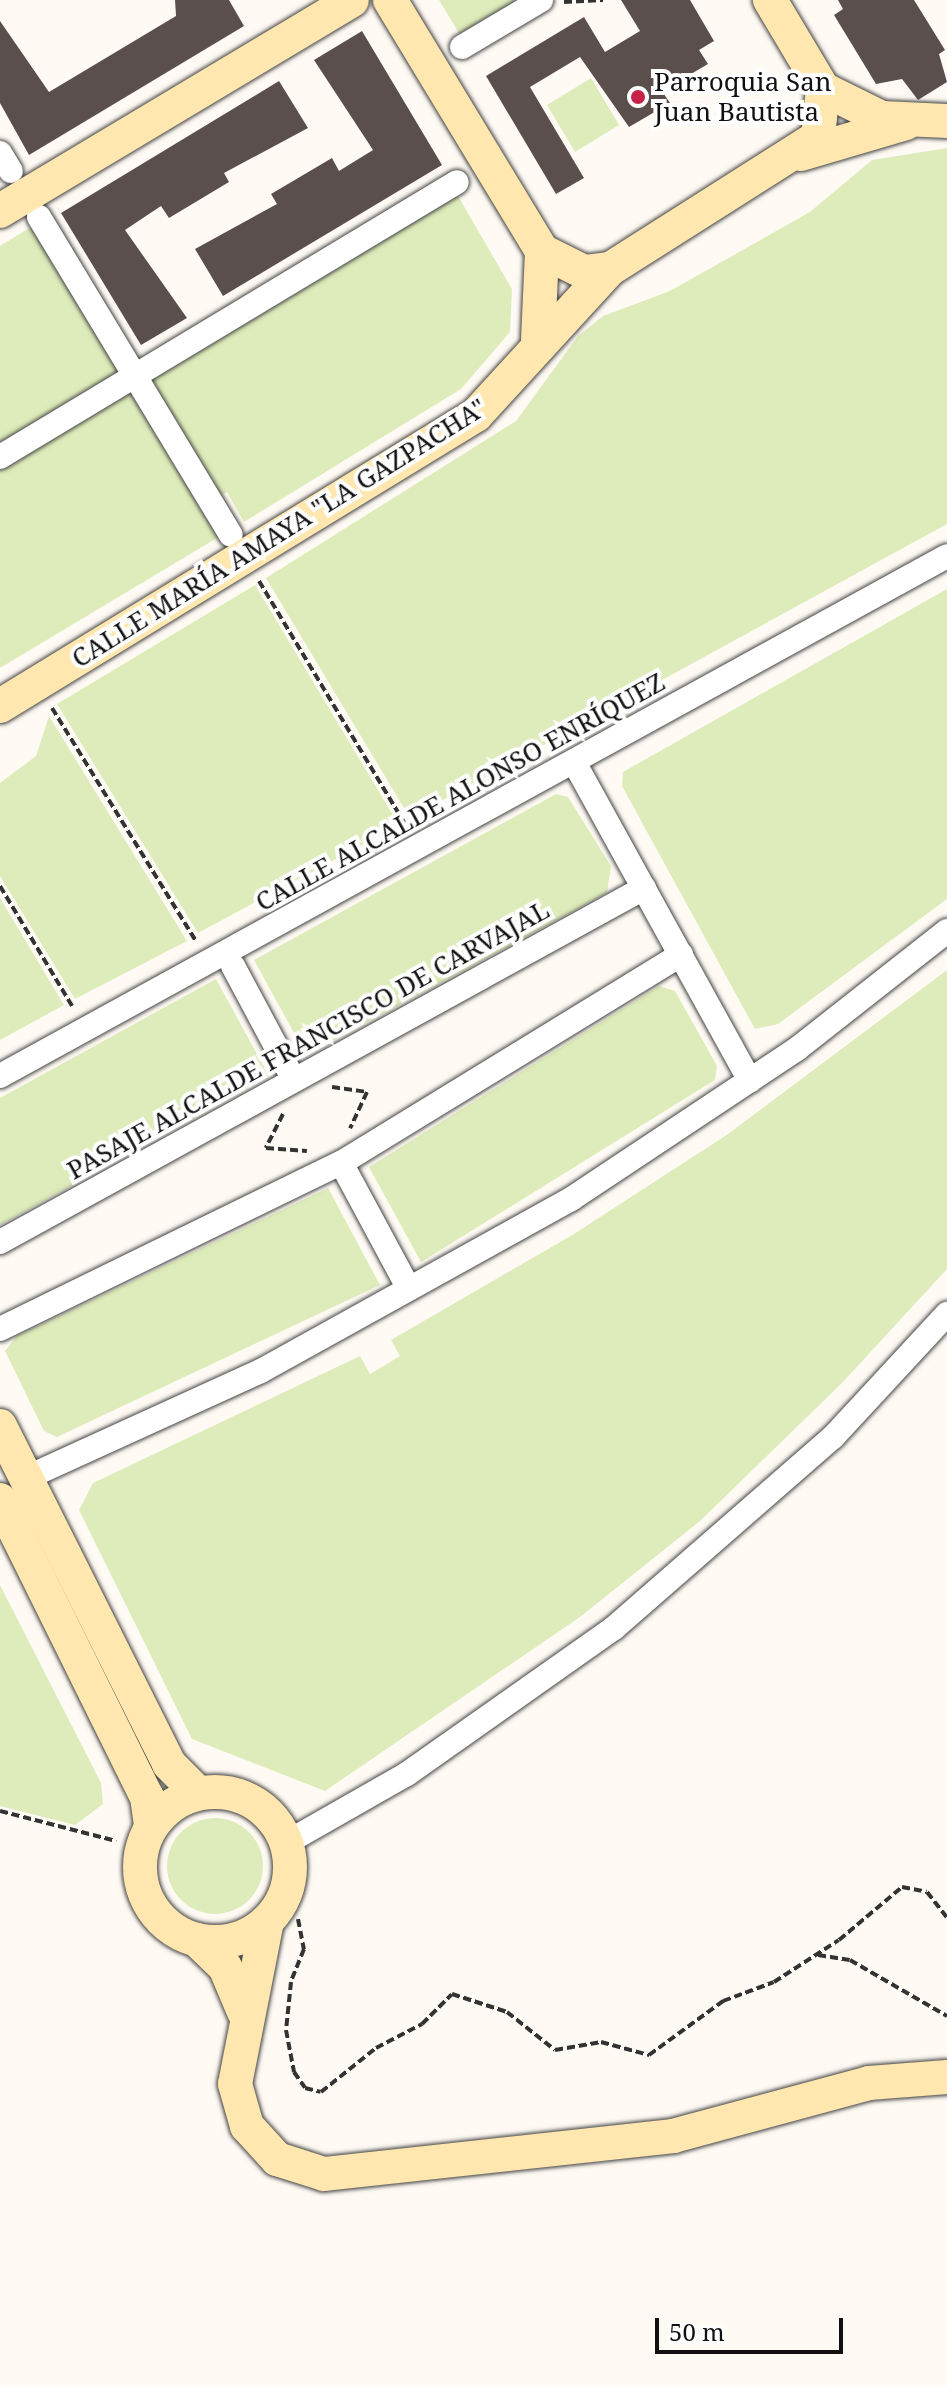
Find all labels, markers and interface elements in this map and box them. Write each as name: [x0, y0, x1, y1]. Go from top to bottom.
place label: Parroquia San Juan Bautista: [654, 66, 832, 128]
marker: Parroquia San Juan Bautista: [629, 88, 647, 106]
street label: CALLE MARÍA AMAYA "LA GAZPACHA": [66, 392, 492, 674]
street label: CALLE ALCALDE ALONSO ENRÍQUEZ: [250, 666, 670, 918]
street label: PASAJE ALCALDE FRANCISCO DE CARVAJAL: [62, 894, 554, 1186]
scale bar: [659, 2302, 847, 2352]
text: 50 m: [669, 2315, 725, 2348]

